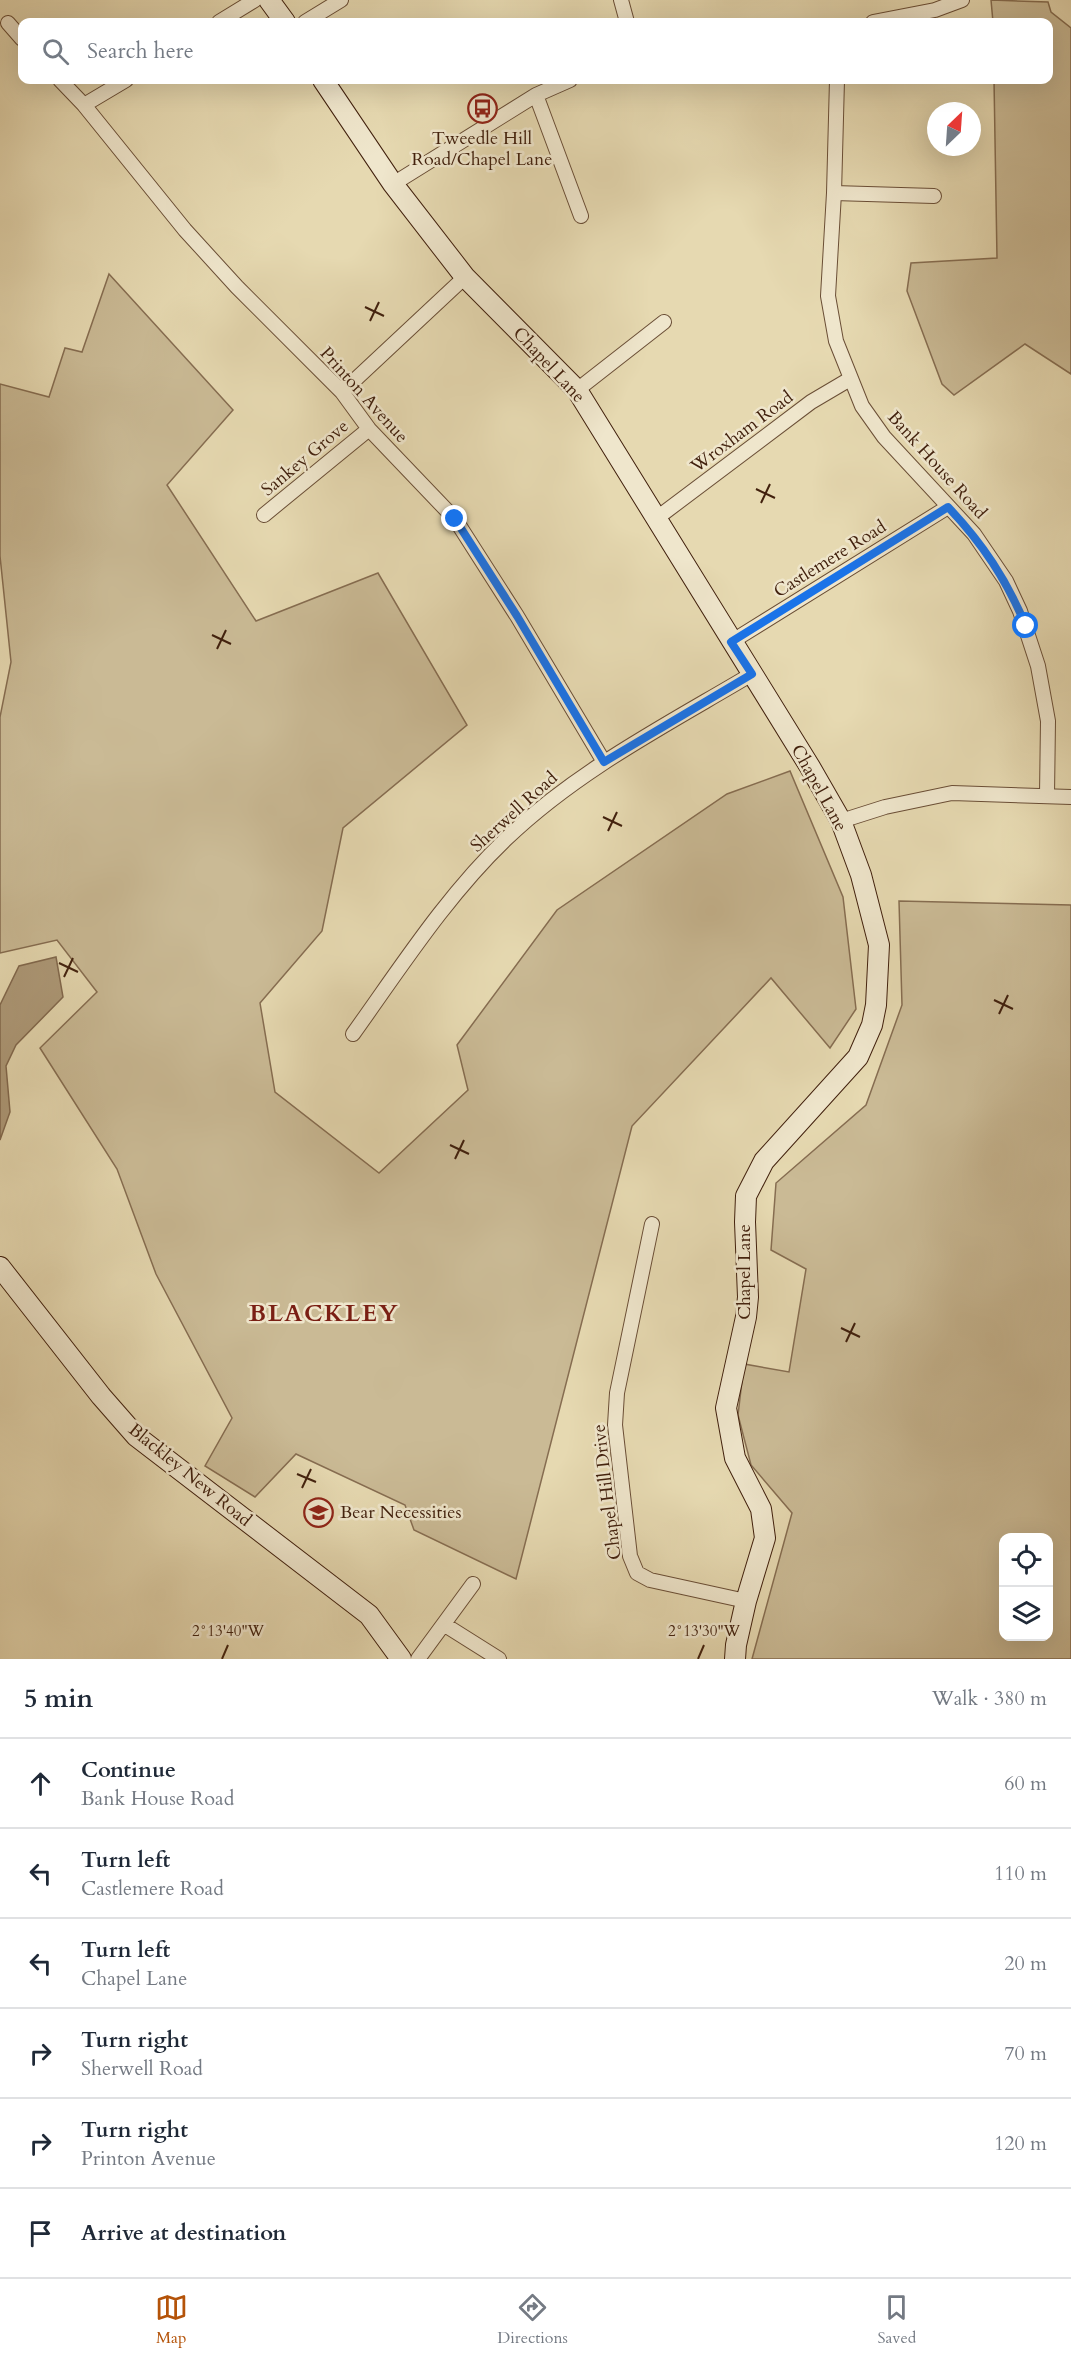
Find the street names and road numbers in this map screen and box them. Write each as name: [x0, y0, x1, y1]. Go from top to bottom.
street label: Chapel Lane: [507, 321, 591, 409]
street label: Printon Avenue: [314, 342, 414, 448]
street label: Wroxham Road: [685, 385, 799, 479]
street label: Bank House Road: [882, 405, 993, 525]
street label: Sankey Grove: [256, 414, 354, 502]
street label: Castlemere Road: [769, 514, 891, 604]
street label: Chapel Lane: [785, 740, 853, 836]
street label: Sherwell Road: [465, 766, 563, 858]
street label: Chapel Lane: [732, 1224, 757, 1320]
street label: Blackley New Road: [123, 1417, 257, 1533]
street label: Chapel Hill Drive: [586, 1423, 628, 1561]

